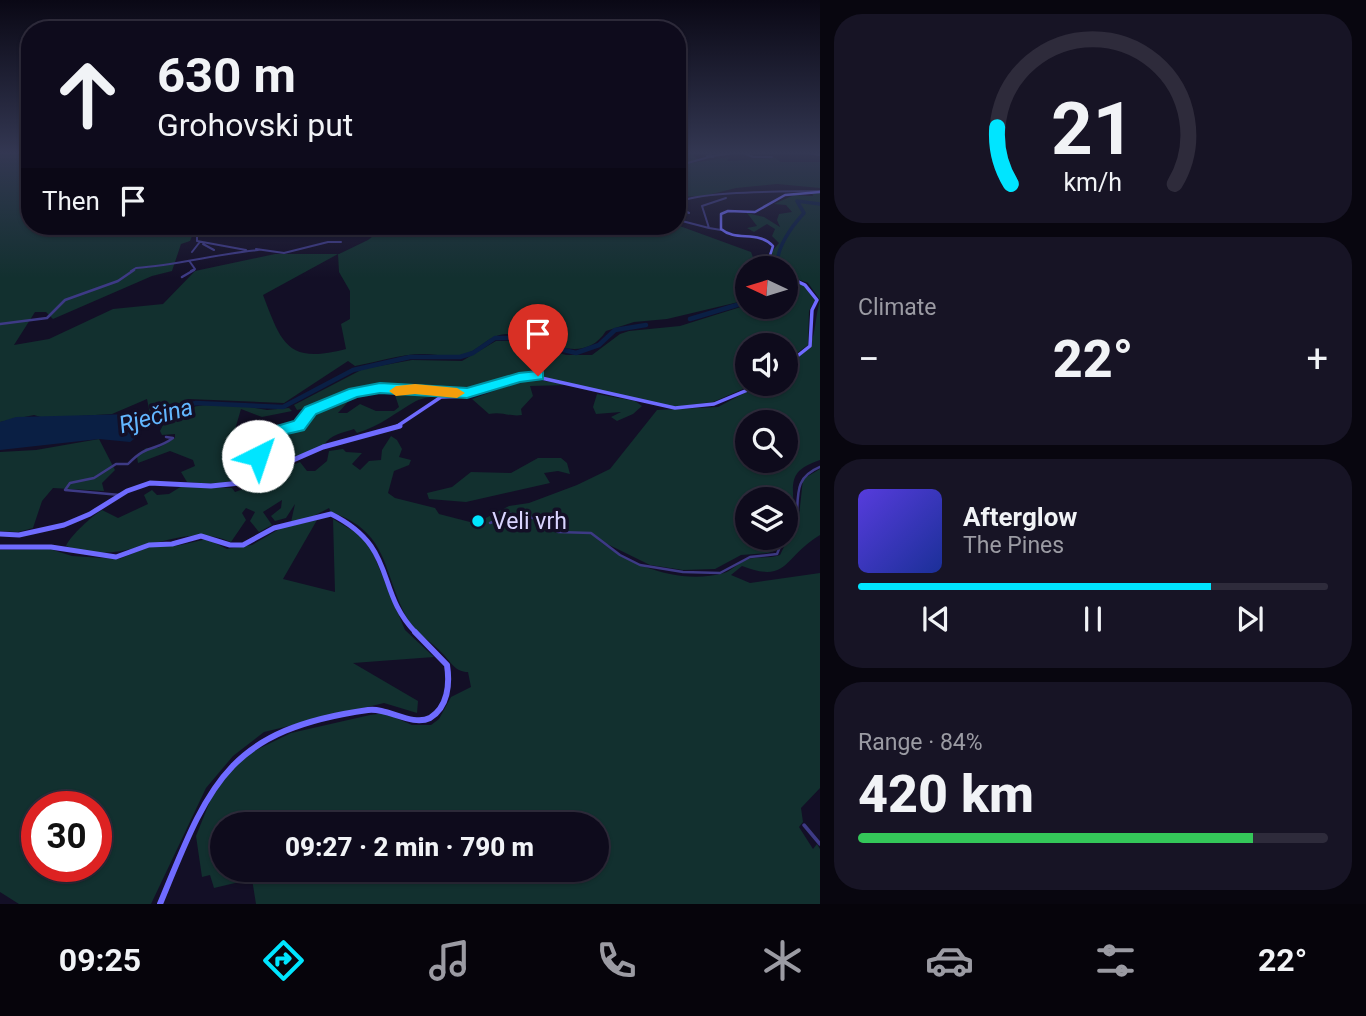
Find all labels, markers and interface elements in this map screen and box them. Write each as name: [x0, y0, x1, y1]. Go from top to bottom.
text: 630 m: [157, 47, 296, 104]
icon: ahead: [42, 49, 133, 140]
text: 21: [1051, 87, 1135, 173]
text: Grohovski put: [157, 106, 353, 144]
text: km/h: [1064, 168, 1122, 197]
icon: arrive: [114, 182, 152, 220]
text: Then: [42, 186, 100, 216]
north arrow: [735, 256, 798, 318]
map controls: [735, 256, 798, 550]
text: Climate: [858, 294, 937, 321]
pin: [508, 304, 568, 376]
icon: arrive: [519, 315, 557, 353]
text: 22°: [1053, 329, 1133, 390]
button: sound: [735, 333, 798, 396]
text: −: [858, 337, 880, 381]
text: +: [1306, 337, 1328, 381]
water label: Rječina: [116, 393, 196, 439]
button: search: [735, 410, 798, 473]
position arrow: [221, 419, 295, 493]
button: layers: [735, 487, 798, 550]
text: Afterglow: [963, 502, 1077, 532]
place label: Veli vrh: [492, 508, 567, 535]
marker: Veli vrh: [470, 513, 486, 529]
text: The Pines: [963, 532, 1064, 559]
icon: previous: [917, 600, 955, 638]
icon: pause: [1074, 600, 1112, 638]
icon: next: [1231, 600, 1269, 638]
text: Range · 84%: [858, 729, 983, 756]
text: 420 km: [858, 764, 1034, 825]
speed limit sign: 30: [21, 791, 112, 882]
text: 09:27 · 2 min · 790 m: [285, 832, 534, 862]
icon: directions: [259, 936, 308, 985]
icon: music: [425, 936, 474, 985]
icon: phone: [592, 936, 641, 985]
icon: climate: [758, 936, 807, 985]
icon: car: [925, 936, 974, 985]
icon: filters: [1091, 936, 1140, 985]
text: 09:25: [59, 941, 141, 979]
text: 22°: [1258, 941, 1307, 979]

